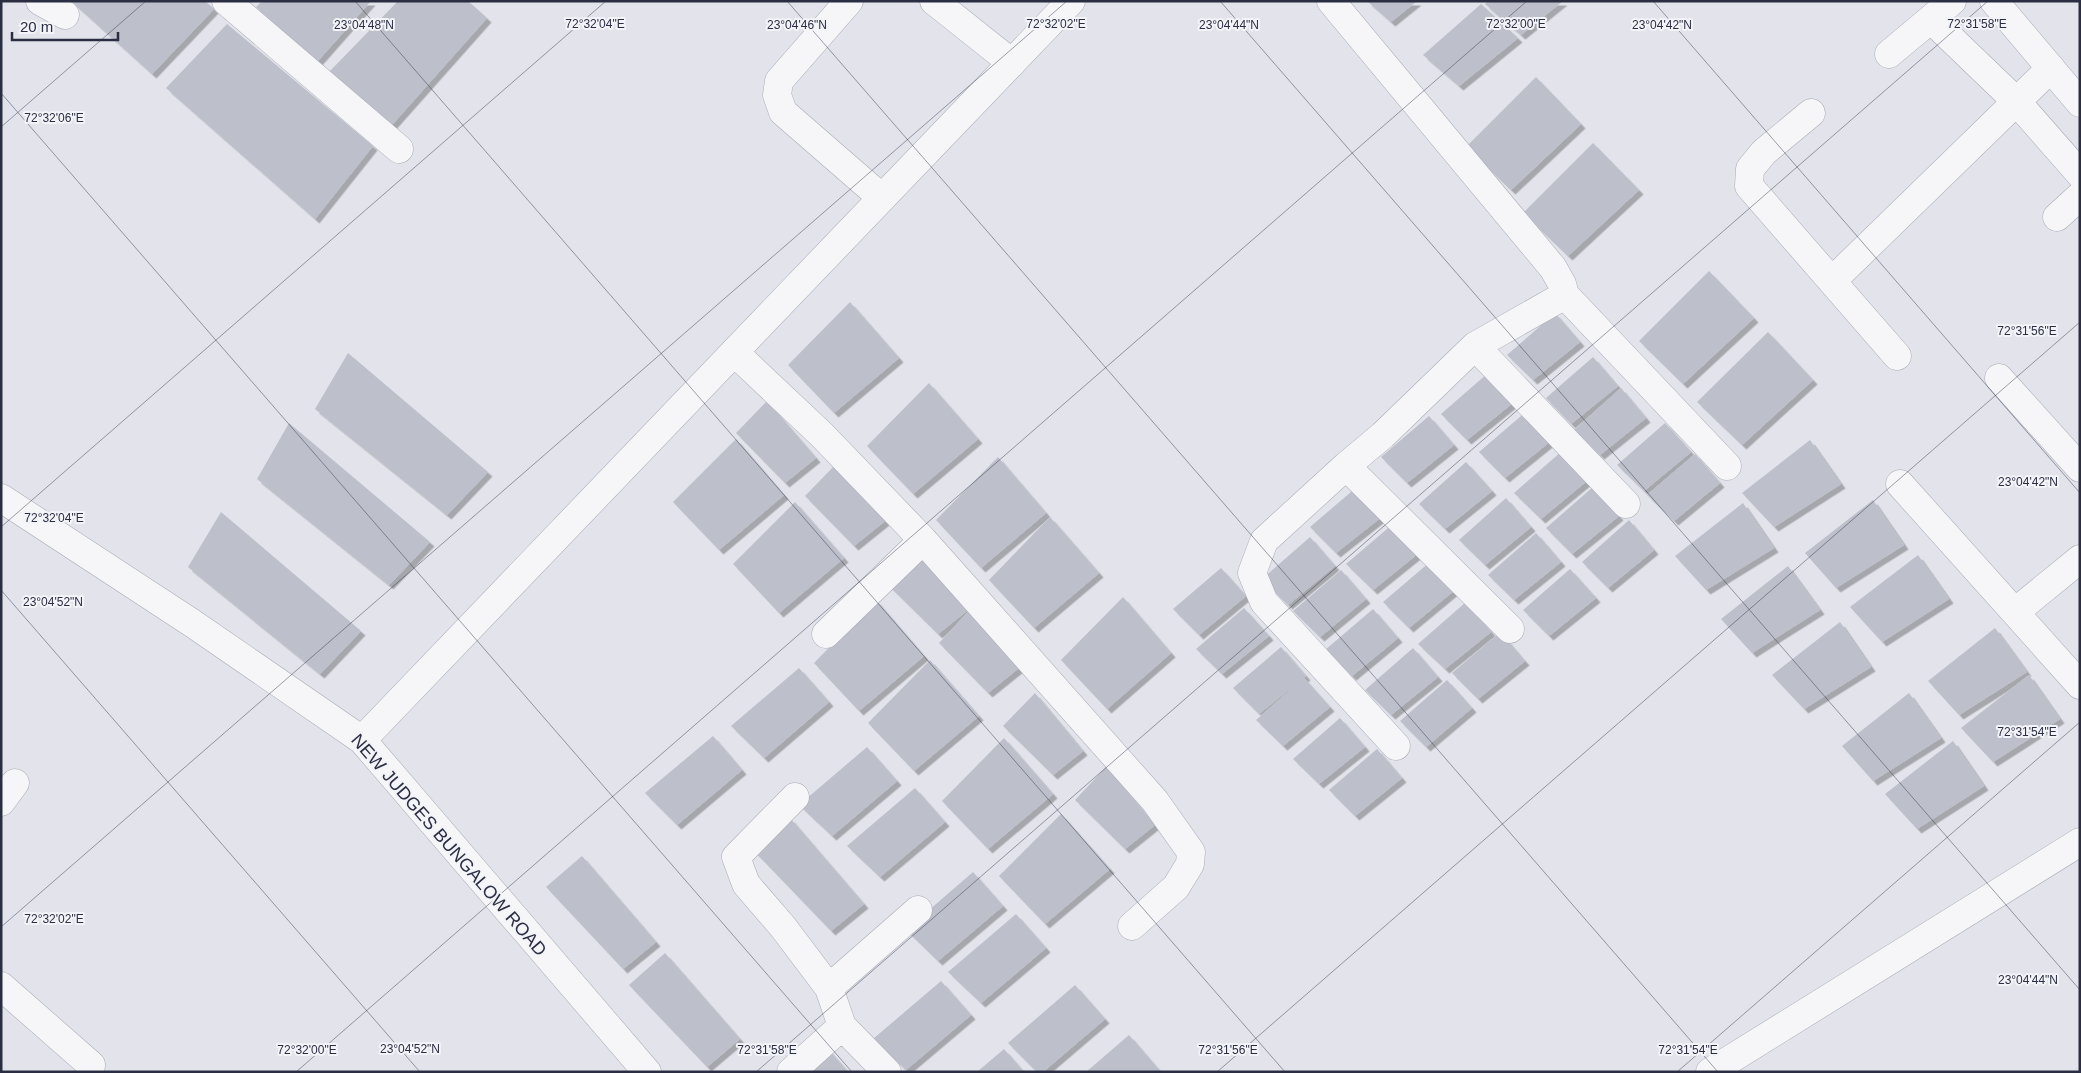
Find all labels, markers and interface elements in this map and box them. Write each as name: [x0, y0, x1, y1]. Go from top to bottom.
scale bar: [12, 10, 119, 42]
text: 72°32'04"E: [565, 17, 625, 31]
text: 72°32'02"E: [1026, 17, 1086, 31]
text: 72°32'00"E: [1486, 17, 1546, 31]
text: 72°31'58"E: [1947, 17, 2007, 31]
text: 20 m: [20, 18, 53, 35]
text: 23°04'48"N: [334, 18, 394, 32]
text: 23°04'46"N: [767, 18, 827, 32]
text: 23°04'44"N: [1199, 18, 1259, 32]
text: 23°04'42"N: [1632, 18, 1692, 32]
text: 72°32'06"E: [24, 111, 84, 125]
text: 72°31'56"E: [1997, 324, 2057, 338]
text: 23°04'42"N: [1998, 475, 2058, 489]
text: 72°32'04"E: [24, 511, 84, 525]
text: 23°04'52"N: [23, 595, 83, 609]
text: 72°31'54"E: [1997, 725, 2057, 739]
street label: NEW JUDGES BUNGALOW ROAD: [347, 730, 551, 960]
text: 72°32'02"E: [24, 912, 84, 926]
text: 23°04'44"N: [1998, 973, 2058, 987]
text: 23°04'52"N: [380, 1042, 440, 1056]
text: 72°32'00"E: [277, 1043, 337, 1057]
text: 72°31'58"E: [737, 1043, 797, 1057]
text: 72°31'56"E: [1198, 1043, 1258, 1057]
text: 72°31'54"E: [1658, 1043, 1718, 1057]

